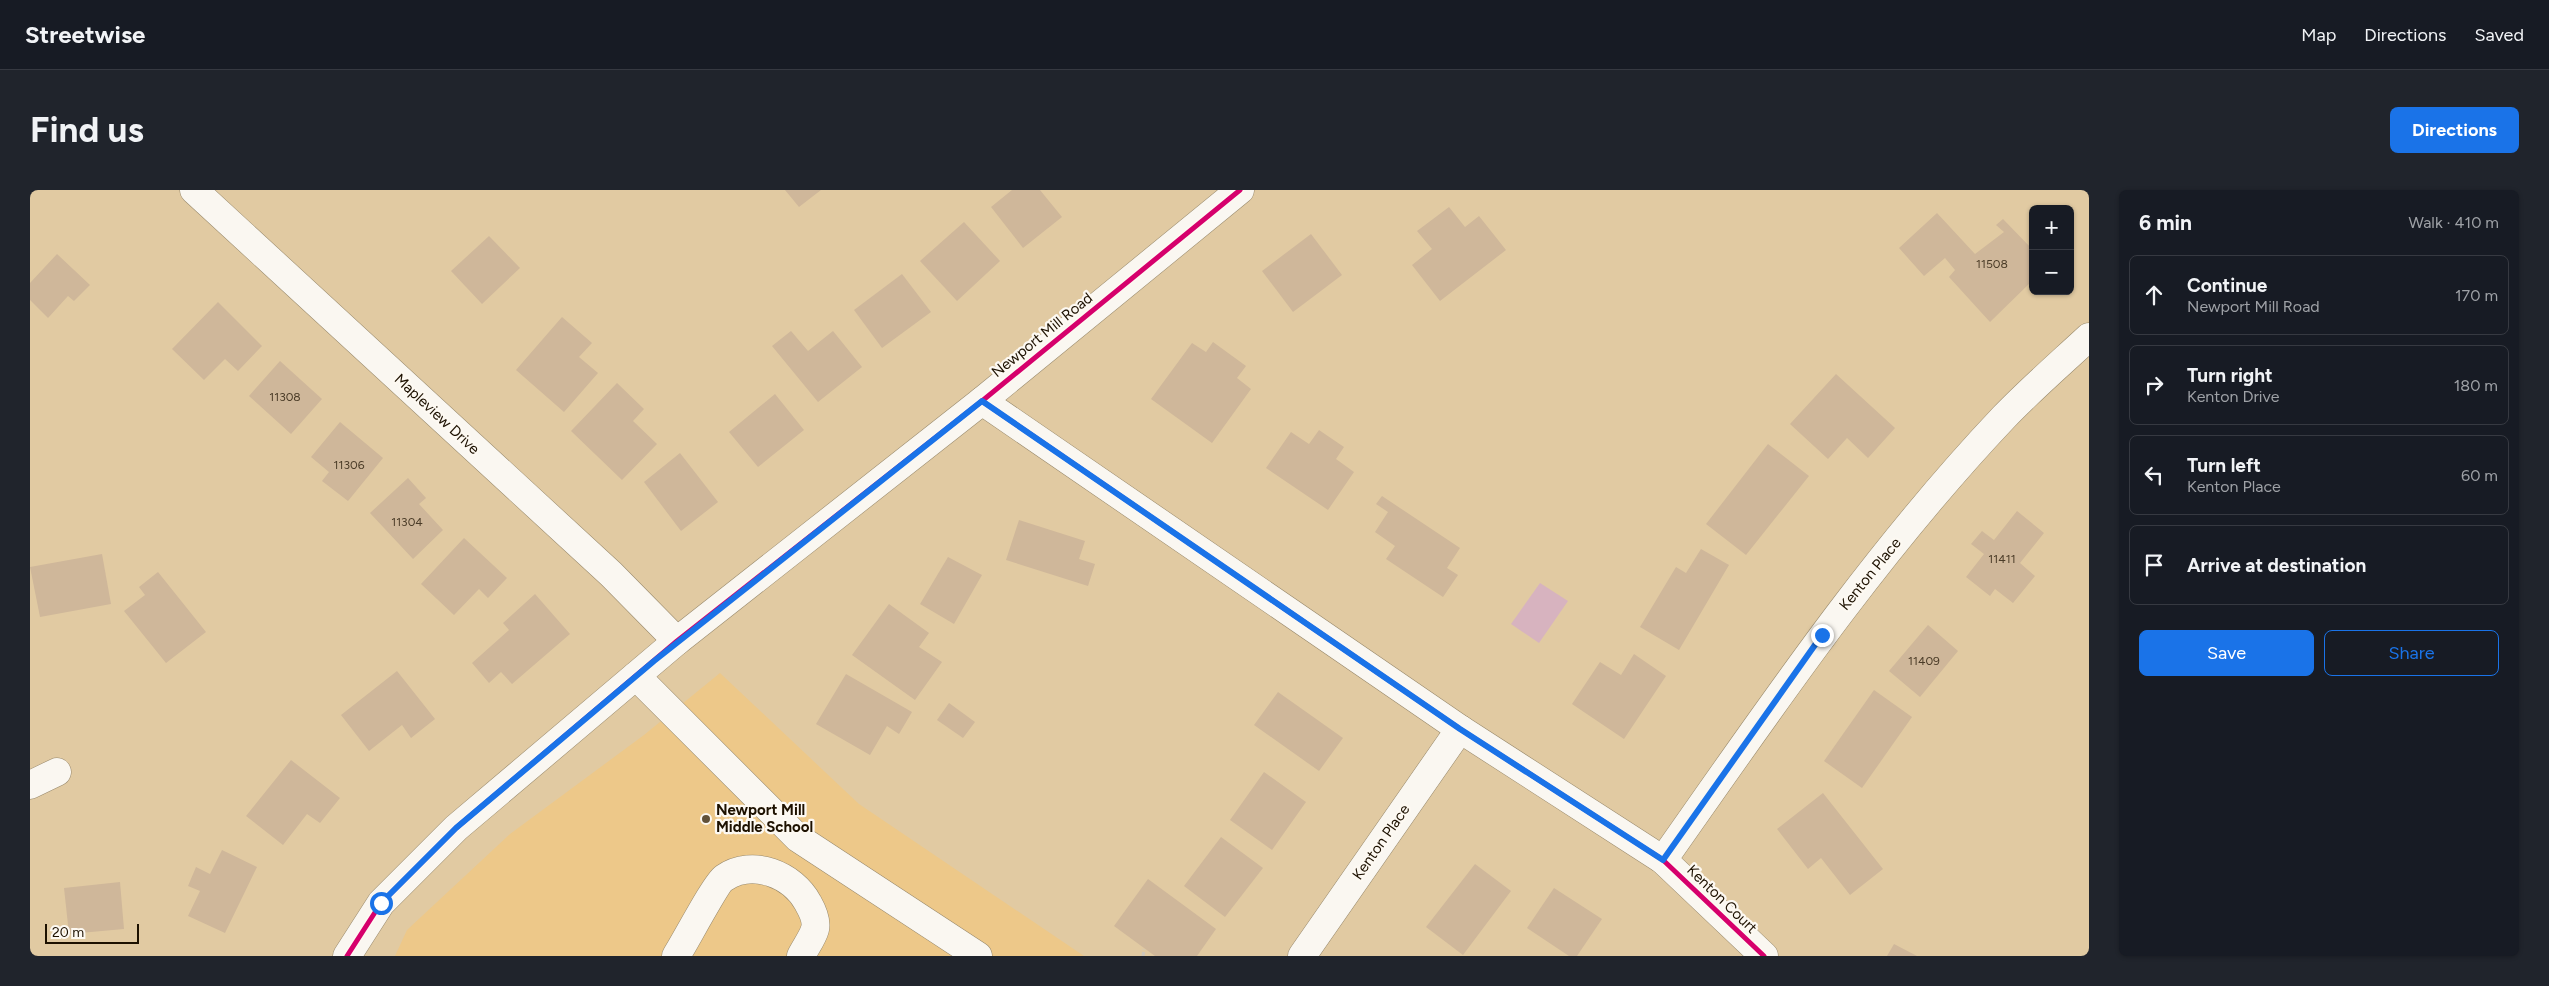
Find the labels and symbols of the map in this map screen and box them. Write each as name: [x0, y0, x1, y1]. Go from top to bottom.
house number: 11508: [1976, 257, 2008, 271]
street label: Newport Mill Road: [988, 289, 1096, 381]
street label: Mapleview Drive: [391, 370, 483, 458]
house number: 11308: [269, 390, 301, 404]
house number: 11306: [334, 458, 365, 472]
house number: 11304: [391, 515, 423, 529]
street label: Kenton Place: [1835, 534, 1905, 614]
house number: 11411: [1988, 552, 2016, 566]
route end: [1811, 624, 1834, 647]
house number: 11409: [1908, 654, 1940, 668]
place label: Newport Mill Middle School: [716, 801, 813, 836]
street label: Kenton Place: [1348, 801, 1414, 883]
marker: Newport Mill Middle School: [700, 813, 712, 825]
street label: Kenton Court: [1683, 861, 1761, 937]
route start: [370, 892, 393, 915]
scale bar: [45, 921, 139, 944]

